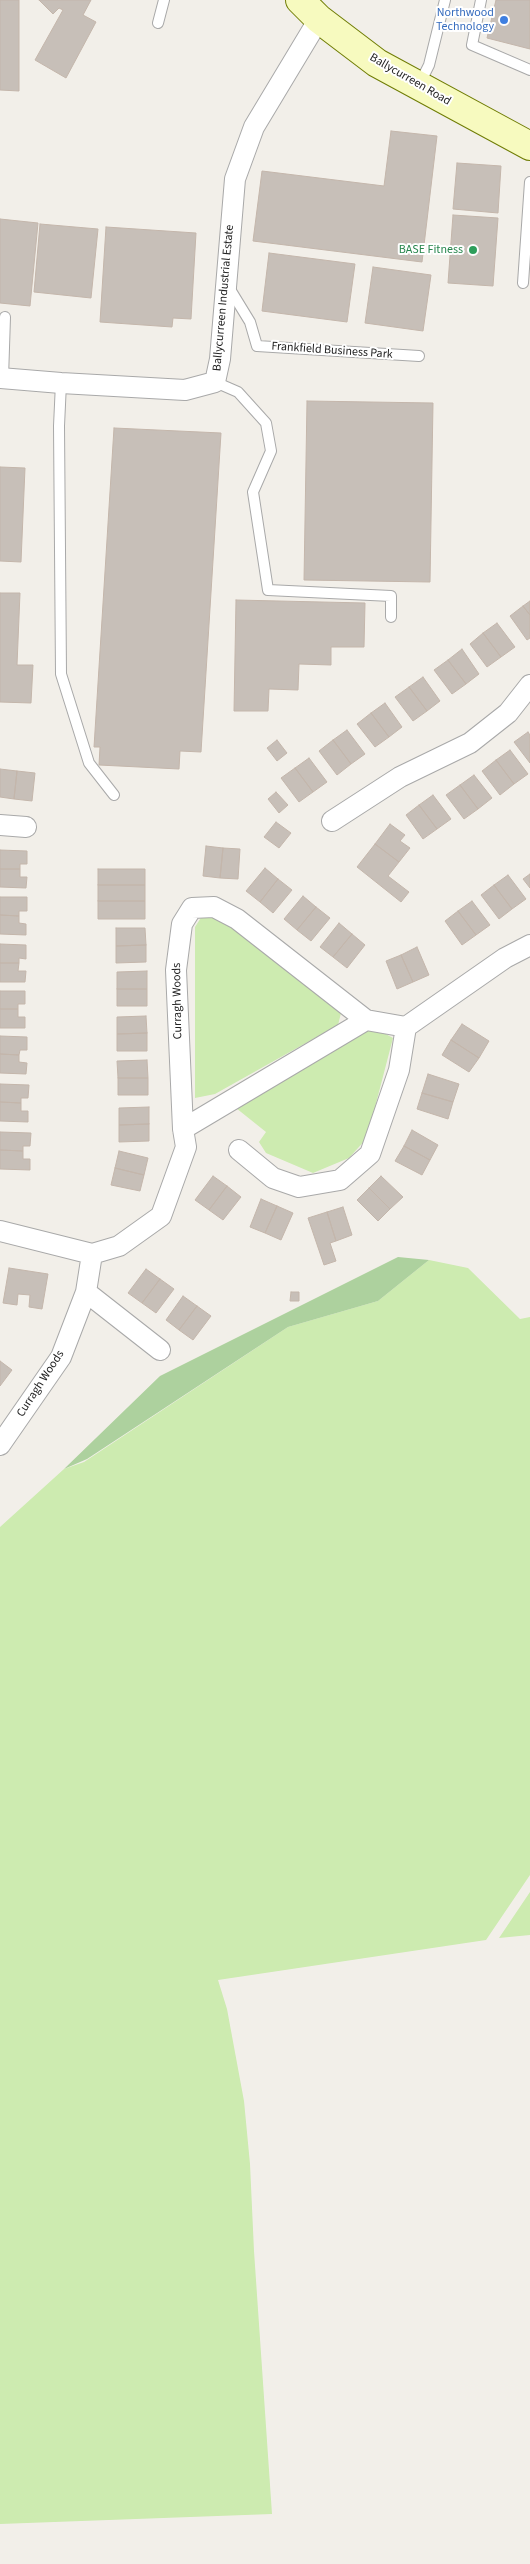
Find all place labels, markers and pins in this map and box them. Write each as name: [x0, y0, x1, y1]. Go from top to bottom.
place label: Northwood Technology: [436, 6, 494, 34]
marker: Northwood Technology: [498, 14, 510, 26]
place label: BASE Fitness: [399, 243, 463, 257]
marker: BASE Fitness: [467, 244, 479, 256]

